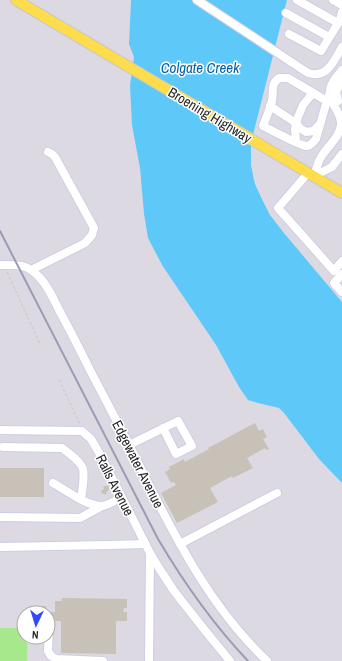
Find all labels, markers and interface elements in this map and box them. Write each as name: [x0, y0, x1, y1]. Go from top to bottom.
water label: Colgate Creek: [161, 57, 240, 78]
street label: Broening Highway: [165, 83, 255, 147]
street label: Edgewater Avenue: [108, 417, 168, 511]
street label: Ralls Avenue: [92, 451, 138, 519]
north arrow: [16, 605, 56, 645]
text: N: [32, 628, 39, 642]

